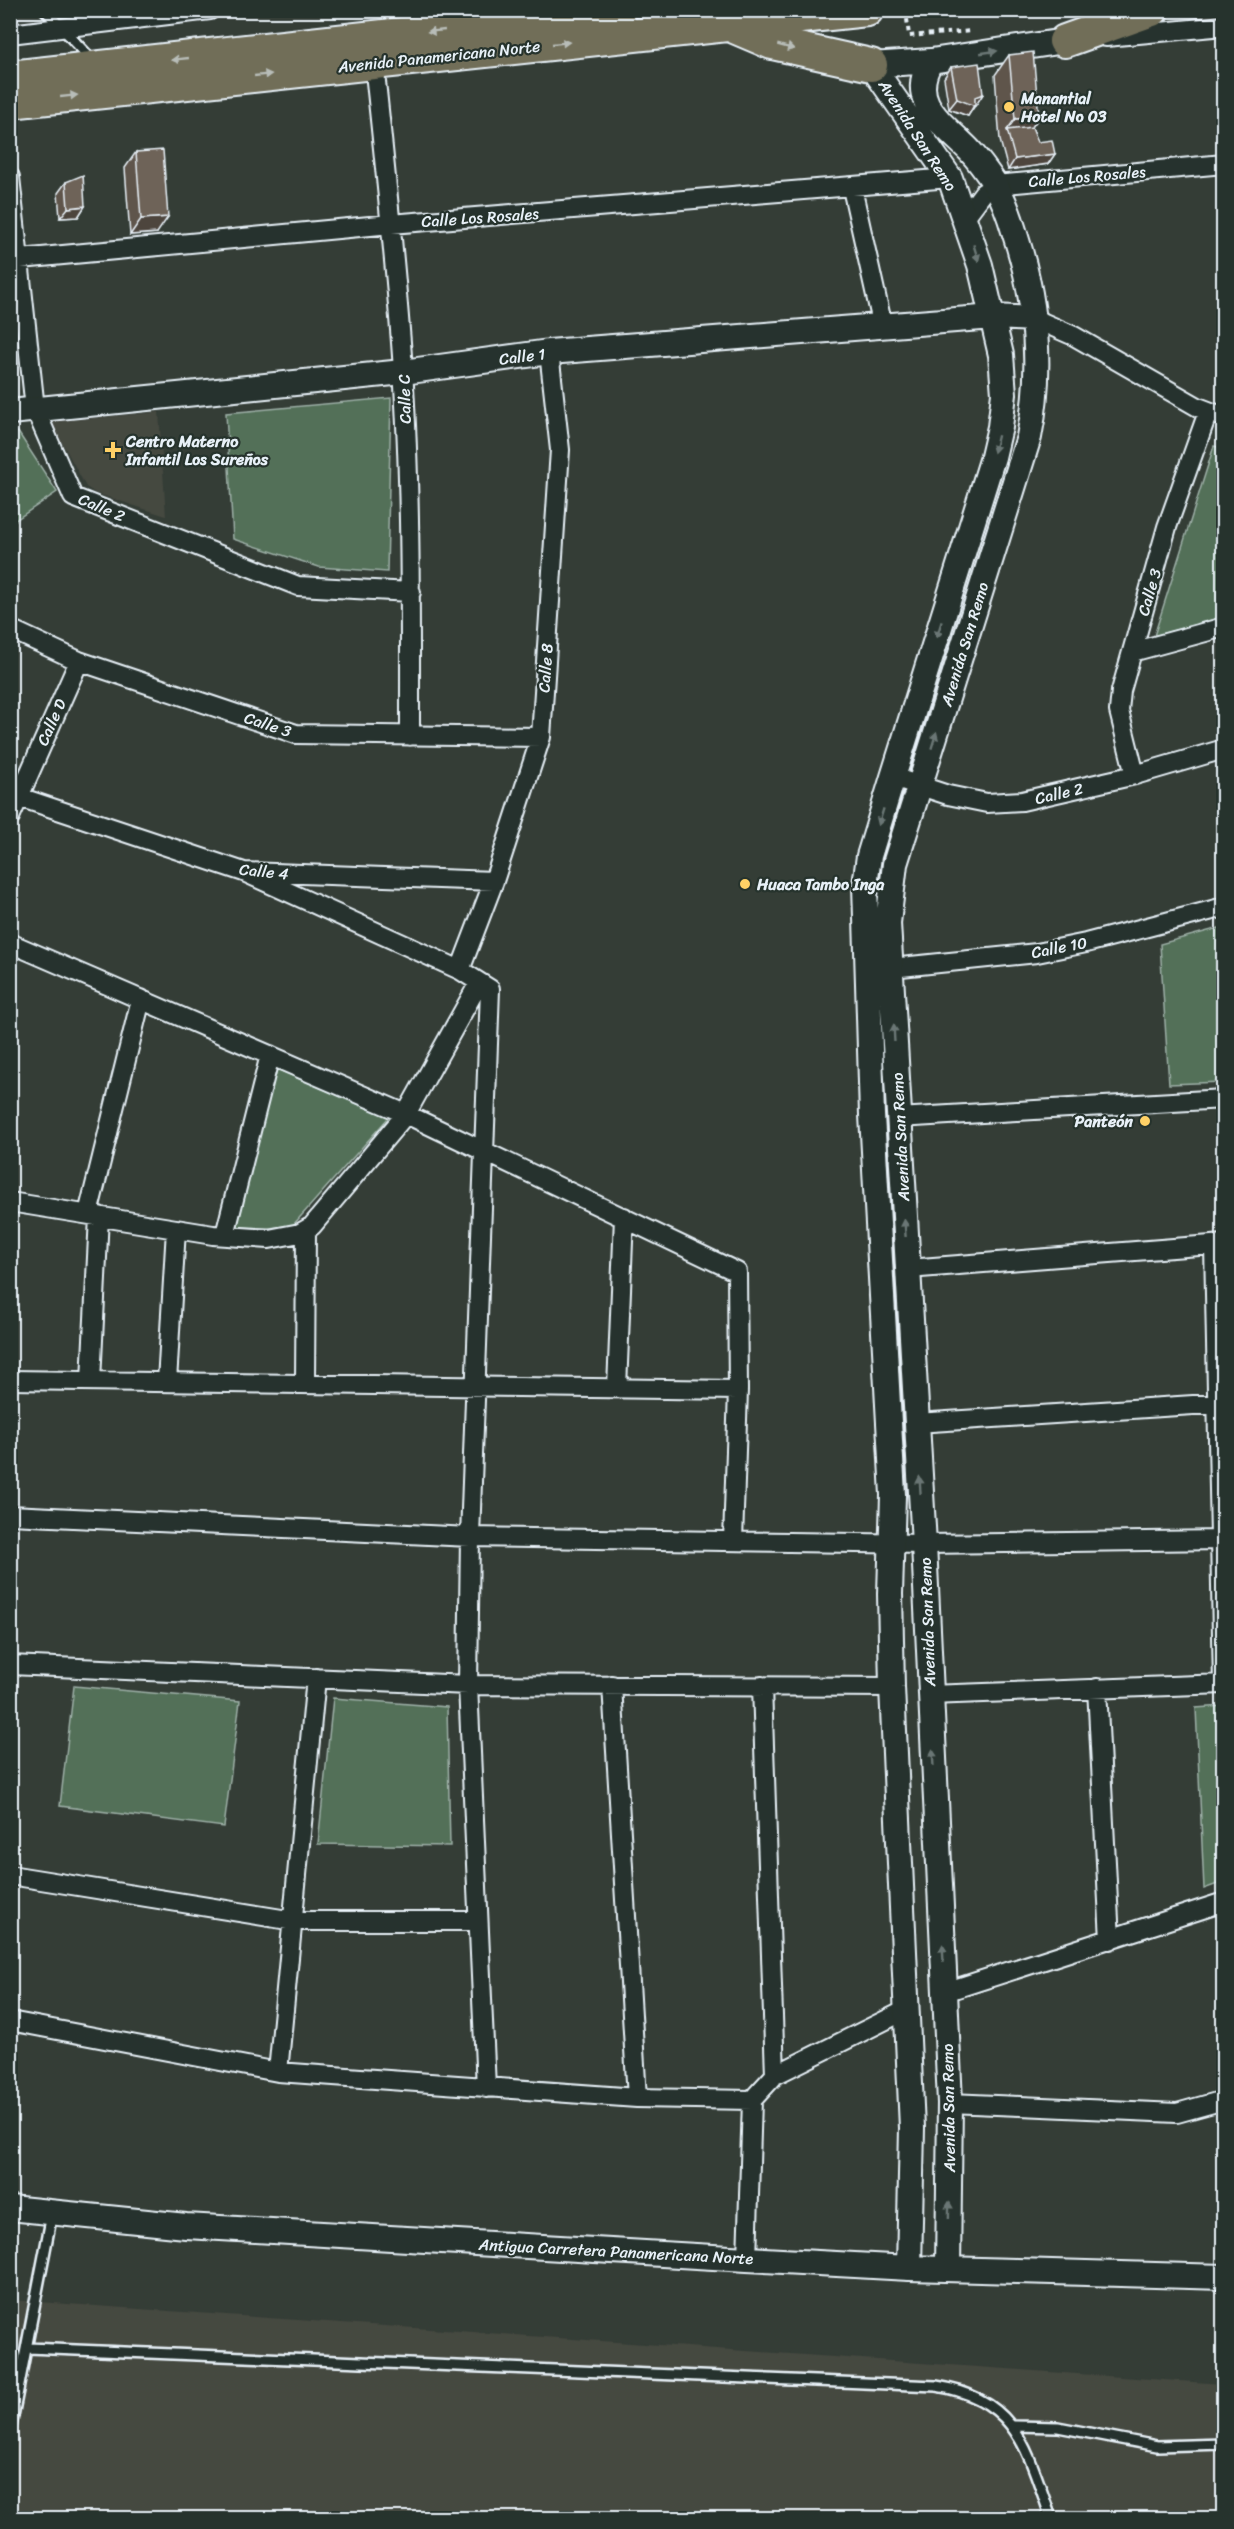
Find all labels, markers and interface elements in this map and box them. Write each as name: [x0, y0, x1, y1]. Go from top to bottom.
one-way arrow: [427, 26, 446, 35]
street label: Avenida Panamericana Norte: [336, 31, 542, 82]
one-way arrow: [551, 38, 570, 48]
one-way arrow: [776, 42, 795, 52]
one-way arrow: [980, 48, 999, 57]
one-way arrow: [170, 54, 189, 63]
one-way arrow: [253, 70, 272, 80]
street label: Avenida San Remo: [870, 73, 965, 197]
place label: Manantial Hotel No 03: [1020, 84, 1107, 131]
one-way arrow: [59, 91, 78, 101]
marker: Manantial Hotel No 03: [1002, 100, 1016, 114]
street label: Calle Los Rosales: [1027, 157, 1147, 196]
street label: Calle Los Rosales: [420, 199, 540, 236]
one-way arrow: [972, 244, 982, 262]
street label: Calle 1: [497, 339, 547, 374]
street label: Calle C: [389, 374, 420, 424]
place label: Centro Materno Infantil Los Sureños: [125, 427, 269, 474]
one-way arrow: [991, 435, 1001, 453]
marker: Centro Materno Infantil Los Sureños: [104, 441, 122, 459]
street label: Calle 2: [74, 485, 130, 530]
street label: Calle 3: [1129, 565, 1170, 619]
street label: Avenida San Remo: [931, 578, 997, 711]
one-way arrow: [934, 621, 943, 639]
street label: Calle 8: [529, 642, 562, 694]
street label: Calle D: [28, 693, 75, 751]
street label: Calle 3: [240, 703, 295, 746]
one-way arrow: [930, 731, 940, 749]
street label: Calle 2: [1032, 774, 1086, 813]
one-way arrow: [876, 808, 885, 826]
street label: Calle 4: [238, 854, 290, 889]
place label: Huaca Tambo Inga: [756, 870, 885, 899]
marker: Huaca Tambo Inga: [738, 877, 752, 891]
street label: Calle 10: [1029, 928, 1090, 967]
one-way arrow: [890, 1024, 899, 1043]
street label: Avenida San Remo: [883, 1072, 918, 1203]
place label: Panteón: [1075, 1107, 1133, 1136]
marker: Panteón: [1138, 1114, 1152, 1128]
one-way arrow: [901, 1218, 910, 1237]
one-way arrow: [915, 1476, 925, 1495]
street label: Avenida San Remo: [911, 1557, 944, 1688]
one-way arrow: [928, 1748, 937, 1767]
one-way arrow: [939, 1943, 948, 1962]
street label: Avenida San Remo: [933, 2043, 964, 2174]
one-way arrow: [944, 2201, 954, 2220]
street label: Antigua Carretera Panamericana Norte: [477, 2230, 754, 2273]

